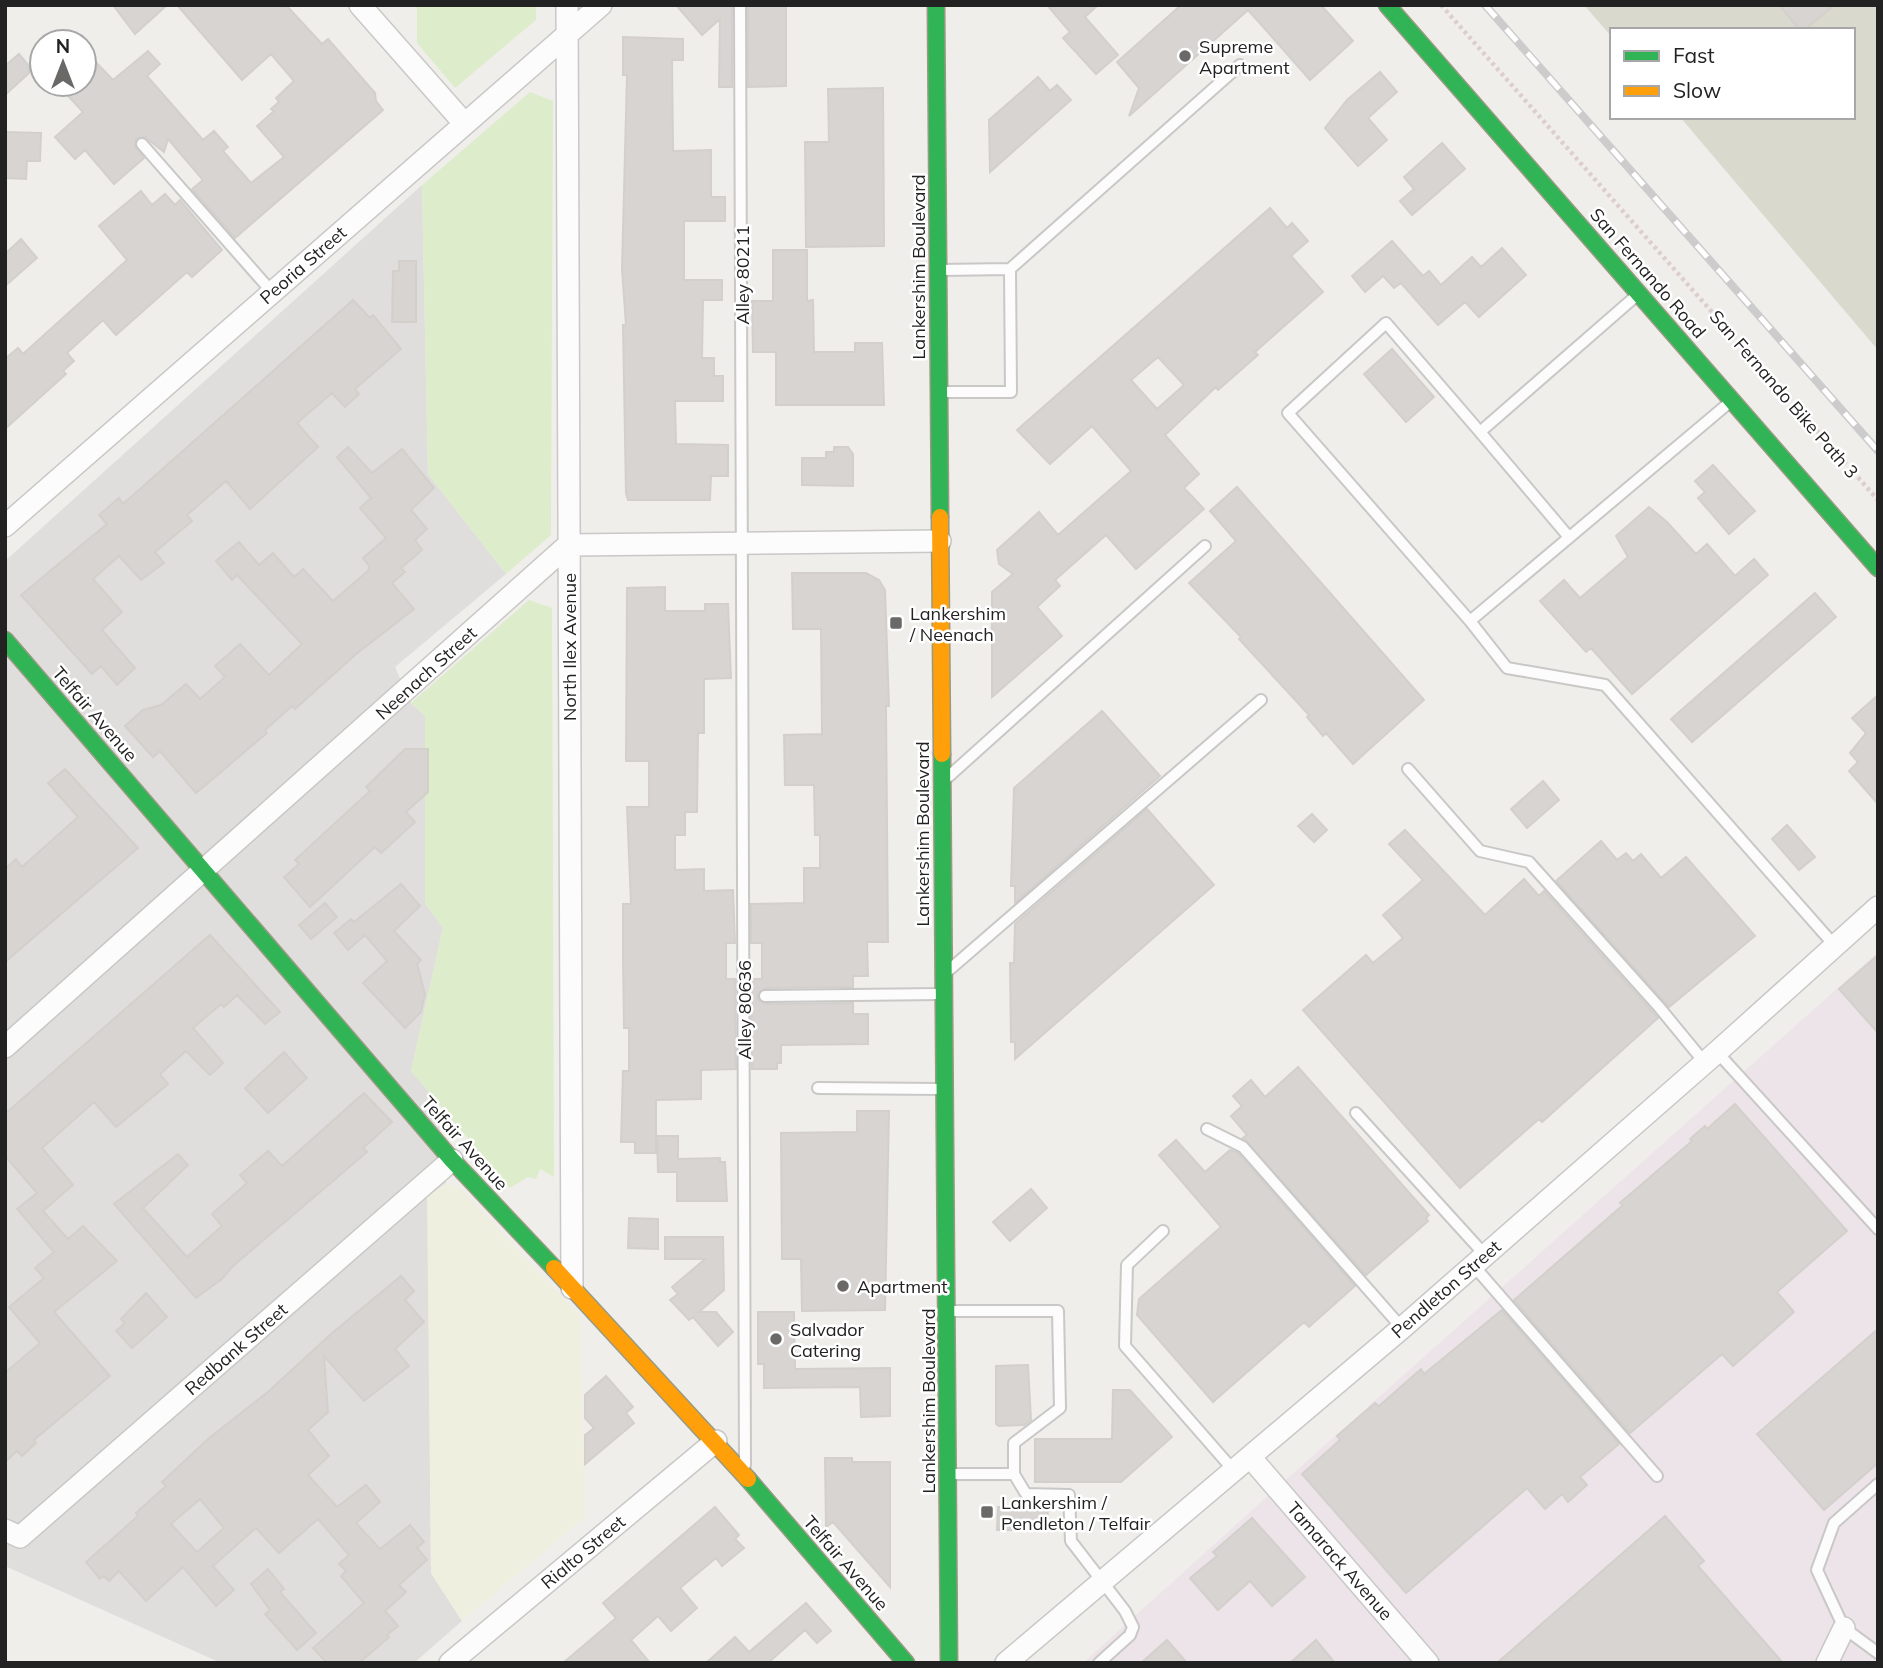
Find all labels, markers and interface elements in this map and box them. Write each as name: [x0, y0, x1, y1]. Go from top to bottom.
north arrow: [28, 28, 98, 98]
legend: [1610, 28, 1855, 119]
text: N: [56, 34, 70, 58]
place label: Supreme Apartment: [1199, 35, 1290, 79]
text: Fast: [1673, 42, 1715, 68]
marker: Supreme Apartment: [1177, 48, 1193, 64]
text: Slow: [1673, 77, 1721, 103]
street label: Lankershim Boulevard: [907, 175, 930, 359]
street label: San Fernando Road: [1585, 203, 1711, 343]
street label: Peoria Street: [255, 221, 351, 309]
street label: Alley 80211: [731, 225, 754, 325]
street label: San Fernando Bike Path 3: [1705, 305, 1863, 483]
street label: North Ilex Avenue: [558, 573, 581, 721]
place label: Lankershim / Neenach: [909, 602, 1006, 646]
marker: Lankershim / Neenach: [888, 615, 904, 631]
street label: Neenach Street: [371, 622, 481, 724]
street label: Telfair Avenue: [47, 662, 143, 766]
street label: Lankershim Boulevard: [911, 742, 934, 926]
street label: Alley 80636: [733, 960, 756, 1060]
street label: Telfair Avenue: [417, 1091, 513, 1195]
street label: Pendleton Street: [1386, 1235, 1506, 1343]
place label: Apartment: [857, 1275, 948, 1298]
marker: Apartment: [835, 1278, 851, 1294]
street label: Redbank Street: [180, 1298, 292, 1400]
street label: Lankershim Boulevard: [917, 1309, 940, 1493]
place label: Salvador Catering: [790, 1318, 865, 1362]
marker: Salvador Catering: [768, 1331, 784, 1347]
place label: Lankershim / Pendleton / Telfair: [1001, 1491, 1151, 1535]
street label: Tamarack Avenue: [1282, 1497, 1398, 1625]
marker: Lankershim / Pendleton / Telfair: [979, 1504, 995, 1520]
street label: Rialto Street: [536, 1510, 630, 1594]
street label: Telfair Avenue: [798, 1511, 894, 1615]

